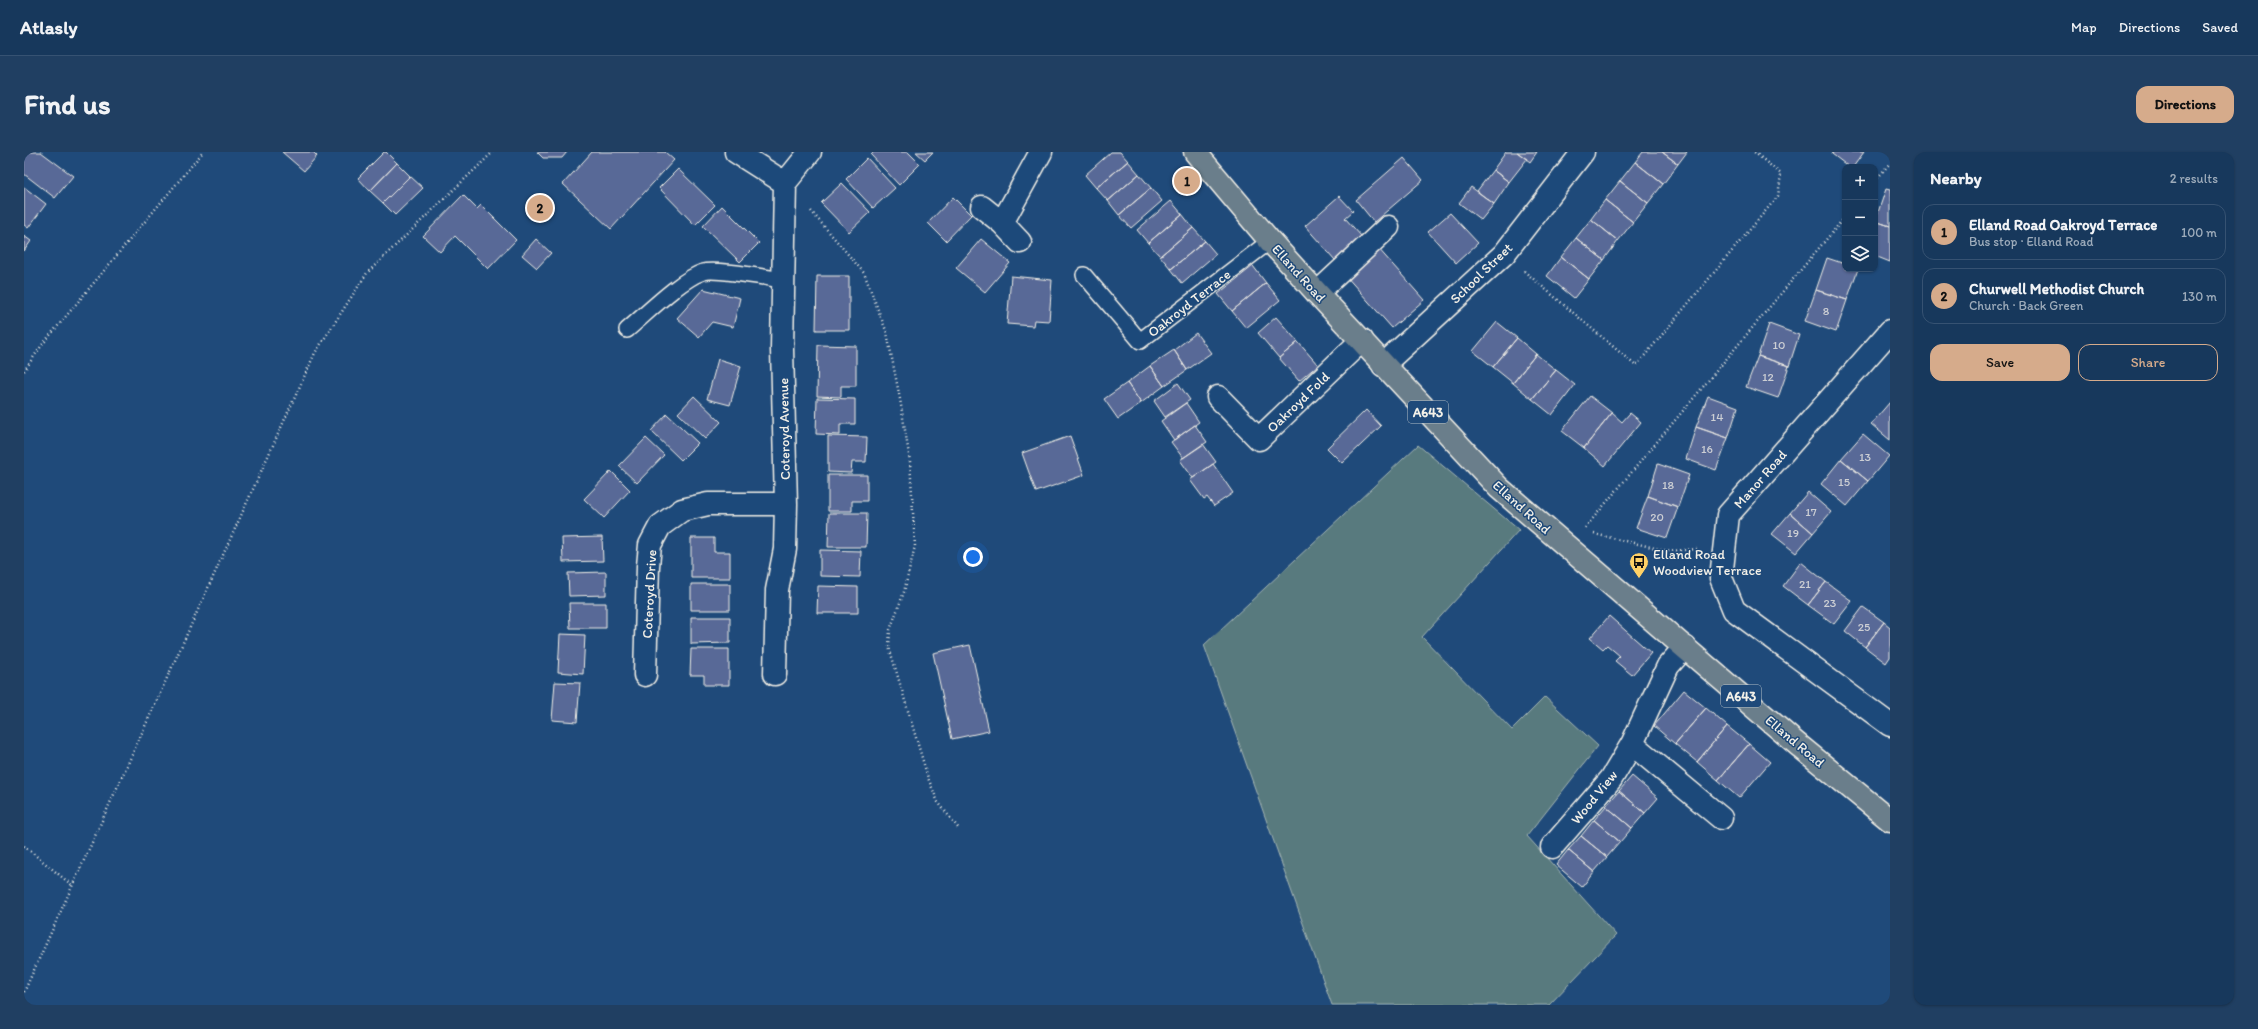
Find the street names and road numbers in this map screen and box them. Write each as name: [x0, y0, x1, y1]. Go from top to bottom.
street label: School Street: [1447, 239, 1516, 307]
street label: Elland Road: [1268, 241, 1329, 306]
street label: Oakroyd Terrace: [1145, 266, 1234, 341]
street label: Oakroyd Fold: [1264, 368, 1333, 436]
street label: Coteroyd Avenue: [775, 377, 794, 480]
road number: A643: [1408, 401, 1448, 423]
street label: Manor Road: [1730, 446, 1791, 512]
street label: Elland Road: [1489, 477, 1555, 538]
street label: Coteroyd Drive: [639, 549, 660, 639]
road number: A643: [1721, 685, 1761, 707]
street label: Elland Road: [1762, 712, 1828, 771]
street label: Wood View: [1567, 766, 1622, 828]

